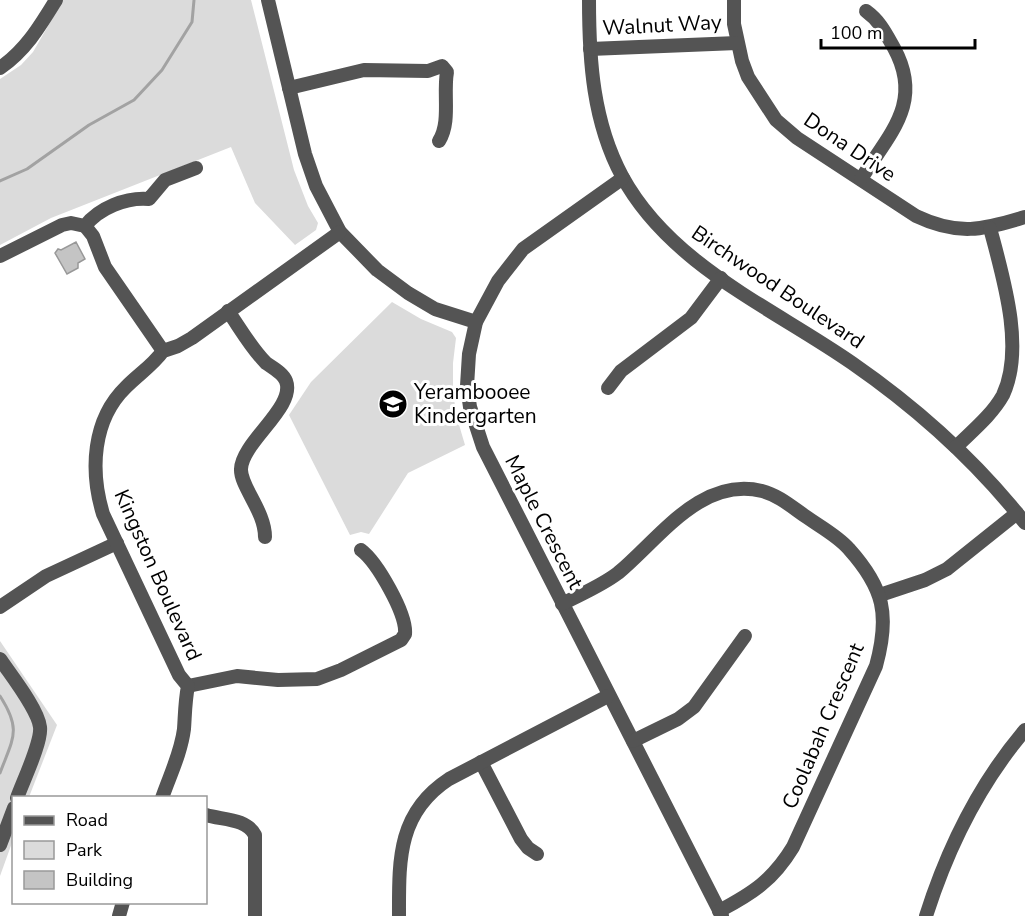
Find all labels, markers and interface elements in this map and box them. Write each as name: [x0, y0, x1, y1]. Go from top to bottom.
street label: Walnut Way: [602, 8, 723, 42]
scale bar: [821, 12, 976, 50]
text: 100 m: [830, 21, 882, 45]
street label: Dona Drive: [798, 106, 902, 188]
street label: Birchwood Boulevard: [686, 219, 870, 355]
place label: Yerambooee Kindergarten: [413, 378, 537, 430]
school or university icon: Yerambooee Kindergarten: [377, 388, 409, 420]
street label: Maple Crescent: [498, 450, 590, 594]
street label: Kingston Boulevard: [108, 485, 208, 665]
street label: Coolabah Crescent: [775, 638, 871, 813]
legend: [12, 796, 207, 904]
text: Road: [66, 808, 108, 832]
text: Park: [66, 838, 103, 862]
text: Building: [66, 868, 133, 892]

